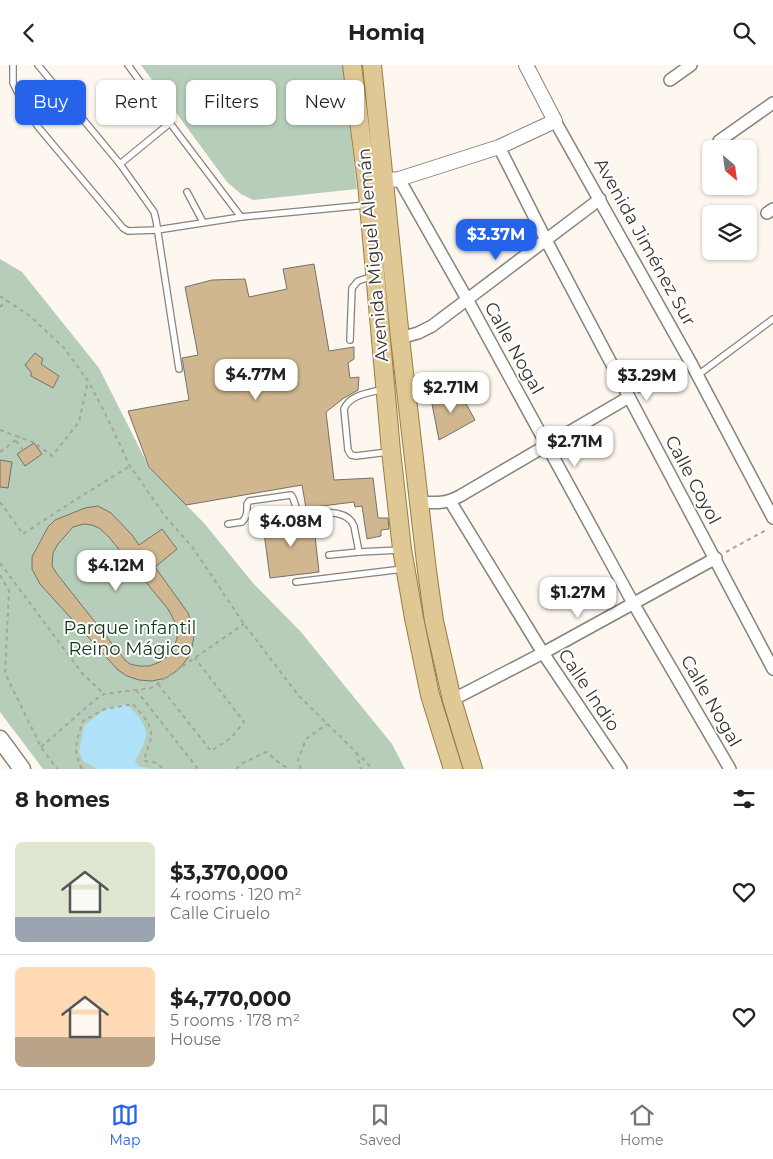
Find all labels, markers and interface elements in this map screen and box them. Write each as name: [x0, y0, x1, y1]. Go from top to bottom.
icon: back: [15, 19, 43, 47]
text: Homiq: [348, 19, 425, 46]
icon: search: [730, 19, 758, 47]
chip: Buy: [15, 80, 86, 125]
chip: Rent: [96, 80, 176, 125]
chip: Filters: [186, 80, 276, 125]
chip: New: [286, 80, 364, 125]
north arrow: [702, 140, 758, 195]
map controls: [702, 140, 757, 260]
street label: Avenida Miguel Alemán: [353, 147, 393, 363]
street label: Avenida Jiménez Sur: [590, 154, 700, 330]
button: layers: [702, 205, 757, 260]
pin: $3.37M: [455, 219, 537, 261]
text: $3.37M: [467, 225, 525, 244]
street label: Calle Nogal: [480, 298, 548, 398]
pin: $4.77M: [215, 359, 297, 401]
pin: $3.29M: [606, 359, 688, 402]
text: $4.77M: [226, 365, 286, 384]
text: $3.29M: [618, 366, 676, 385]
pin: $2.71M: [410, 371, 492, 414]
text: $2.71M: [423, 378, 479, 397]
pin: $2.71M: [534, 425, 616, 468]
text: $2.71M: [547, 432, 603, 451]
street label: Calle Coyol: [660, 432, 726, 528]
pin: $4.08M: [250, 505, 332, 548]
text: $4.08M: [260, 512, 322, 531]
pin: $4.12M: [75, 549, 157, 592]
text: $4.12M: [88, 556, 144, 575]
pin: $1.27M: [537, 577, 619, 619]
text: $1.27M: [550, 583, 606, 602]
park label: Parque infantil Reino Mágico: [64, 617, 196, 660]
street label: Calle Indio: [553, 645, 625, 735]
street label: Calle Nogal: [676, 651, 746, 751]
icon: filters: [730, 785, 758, 813]
text: 8 homes: [15, 787, 110, 812]
text: $3,370,000: [170, 860, 288, 885]
icon: home: [55, 862, 115, 922]
icon: heart: [730, 878, 758, 906]
text: 4 rooms · 120 m²: [170, 885, 302, 904]
text: Calle Ciruelo: [170, 904, 270, 923]
text: $4,770,000: [170, 986, 291, 1011]
icon: home: [55, 987, 115, 1047]
icon: heart: [730, 1003, 758, 1031]
text: 5 rooms · 178 m²: [170, 1011, 300, 1030]
text: House: [170, 1030, 221, 1049]
tab: Map: [109, 1101, 141, 1149]
tab: Saved: [359, 1101, 401, 1149]
tab: Home: [620, 1101, 664, 1149]

